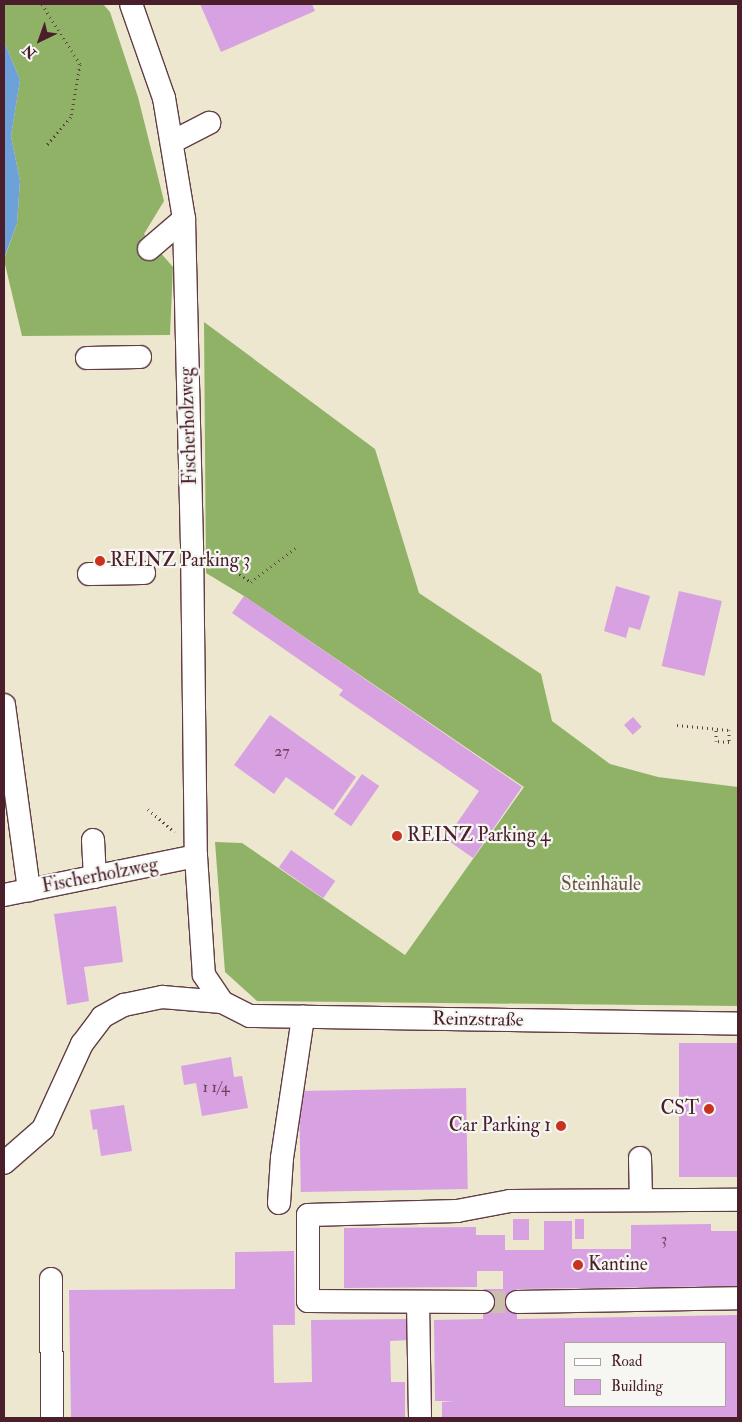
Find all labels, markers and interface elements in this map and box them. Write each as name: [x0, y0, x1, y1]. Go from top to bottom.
north arrow: [15, 15, 65, 65]
text: N: [19, 41, 40, 62]
street label: Fischerholzweg: [176, 367, 202, 485]
place label: REINZ Parking 3: [110, 550, 250, 572]
marker: REINZ Parking 3: [94, 555, 106, 567]
house number: 27: [274, 741, 290, 761]
place label: REINZ Parking 4: [407, 825, 550, 847]
marker: REINZ Parking 4: [391, 830, 403, 842]
street label: Fischerholzweg: [40, 854, 160, 898]
park label: Steinhäule: [561, 874, 641, 896]
street label: Reinzstraße: [432, 1008, 524, 1032]
house number: 1 1/4: [202, 1077, 230, 1097]
place label: CST: [660, 1098, 699, 1120]
marker: CST: [703, 1103, 715, 1115]
place label: Car Parking 1: [449, 1115, 551, 1137]
marker: Car Parking 1: [555, 1120, 567, 1132]
house number: 3: [661, 1229, 667, 1249]
place label: Kantine: [588, 1254, 648, 1276]
marker: Kantine: [572, 1259, 584, 1271]
legend: [564, 1342, 727, 1407]
text: Road: [611, 1352, 642, 1371]
text: Building: [611, 1377, 663, 1396]

